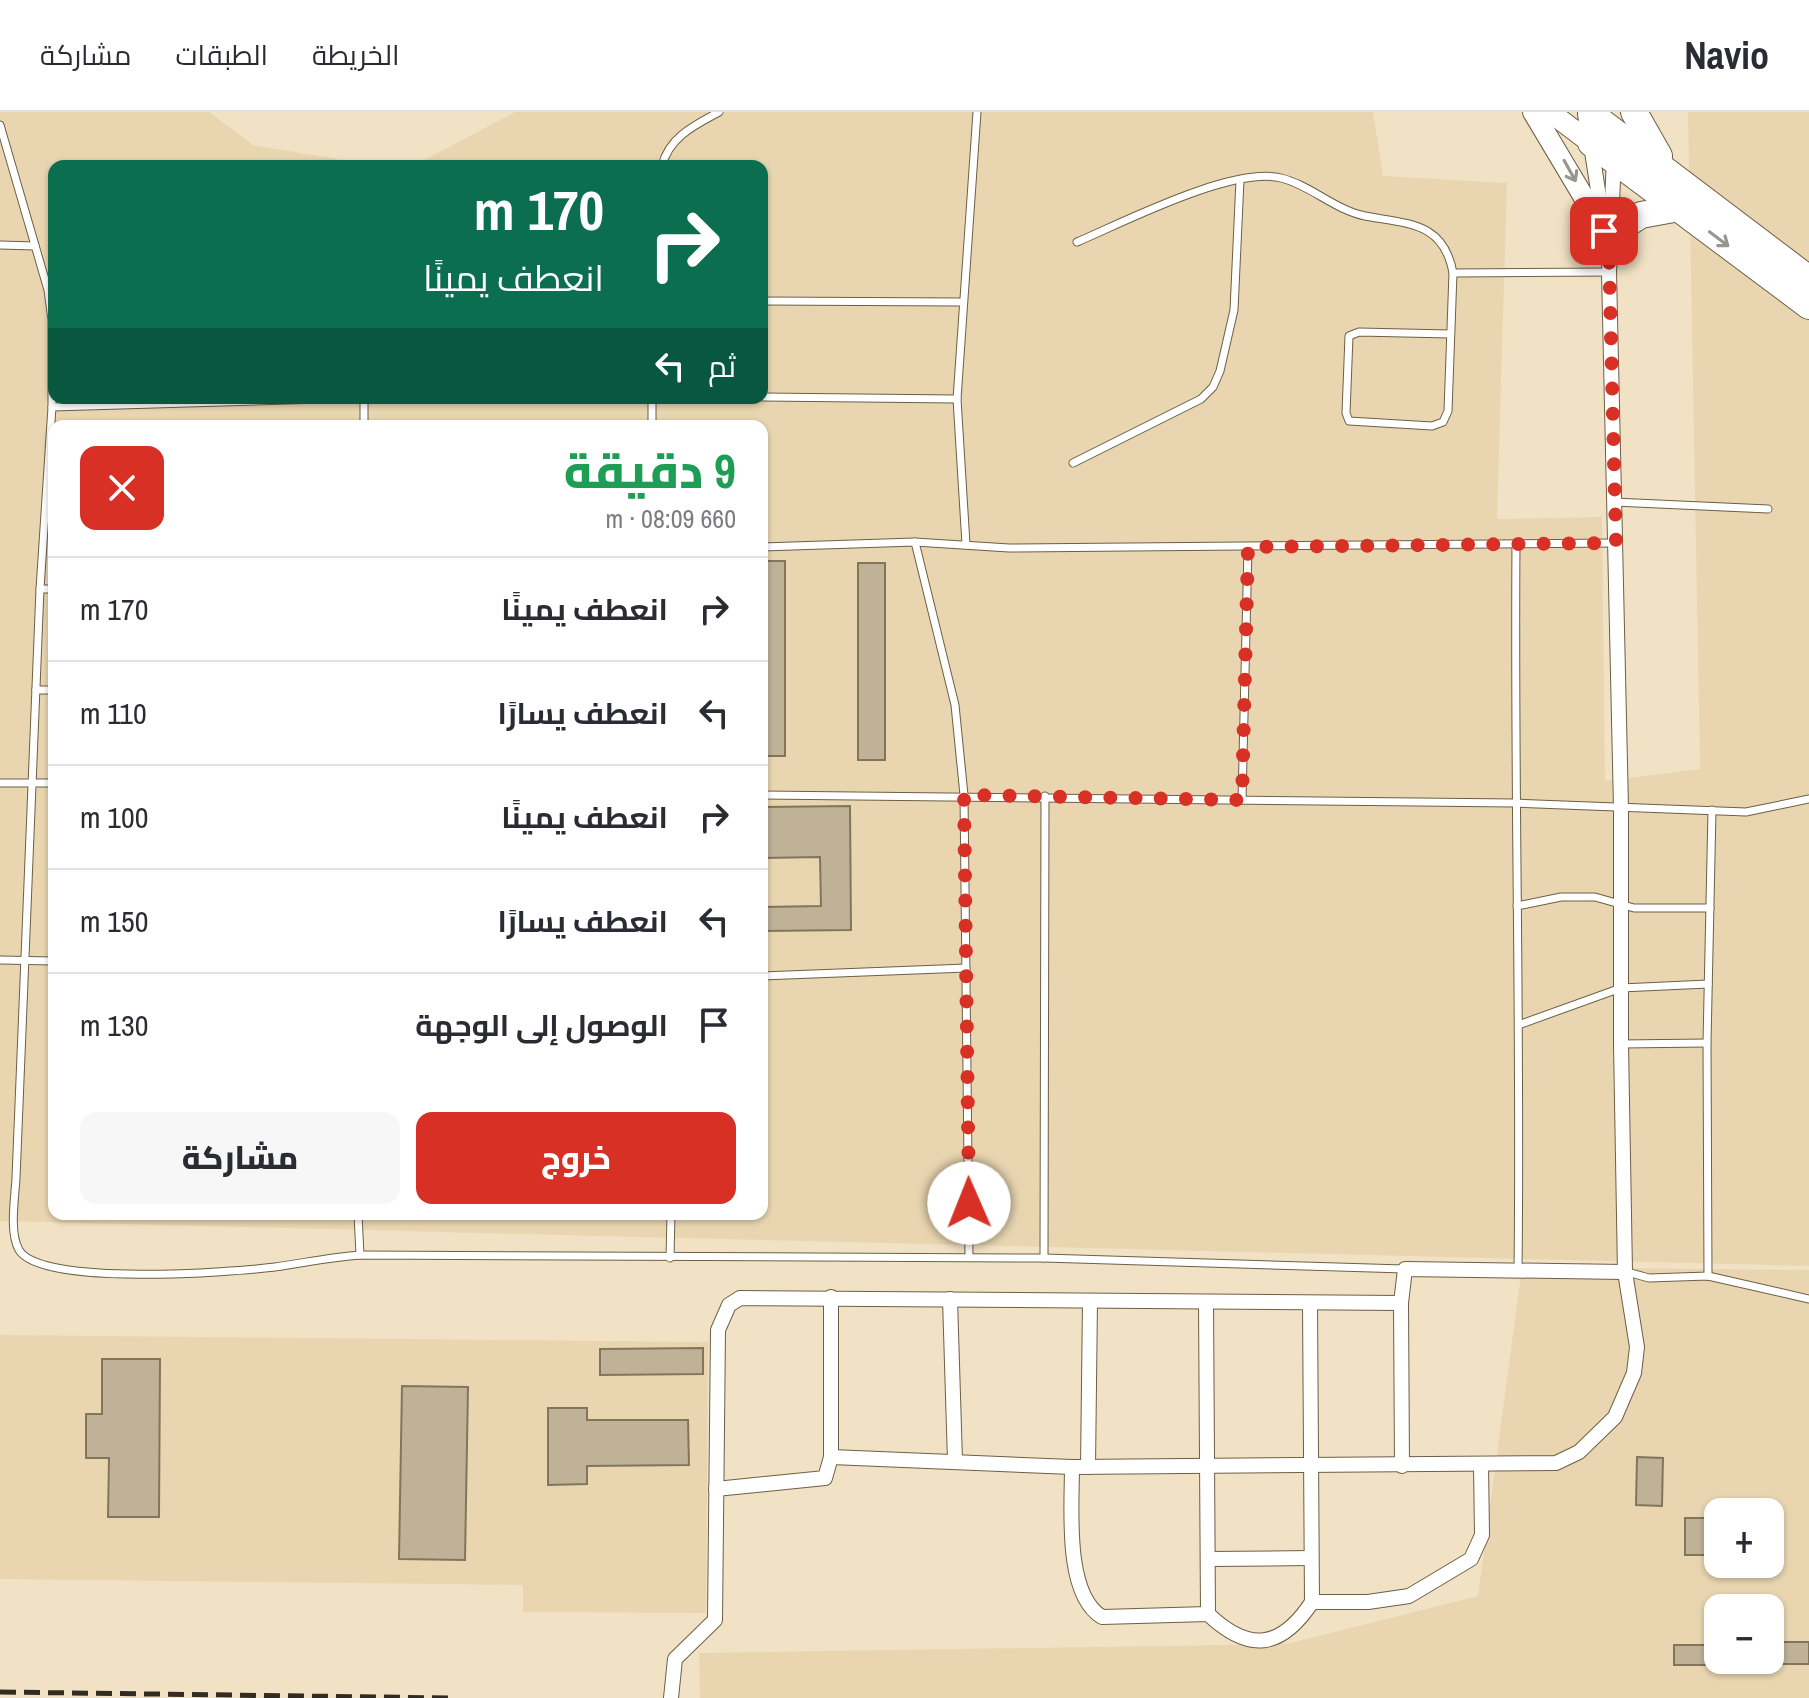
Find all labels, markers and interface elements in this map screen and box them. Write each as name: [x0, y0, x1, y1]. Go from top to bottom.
text: Navio: [1684, 30, 1769, 81]
text: مشاركة: [40, 36, 131, 74]
text: الطبقات: [175, 36, 268, 74]
text: الخريطة: [312, 36, 399, 74]
one-way arrow: [1562, 159, 1578, 182]
text: 170 m: [474, 172, 604, 247]
icon: right: [632, 192, 736, 296]
pin: [1570, 197, 1638, 265]
icon: arrive: [1582, 209, 1626, 253]
one-way arrow: [1708, 231, 1729, 248]
text: انعطف يمينًا: [423, 254, 604, 302]
icon: left: [648, 344, 692, 388]
text: ثم: [708, 346, 736, 386]
text: 9 دقيقة: [564, 438, 736, 503]
button: close: [80, 446, 164, 530]
text: 660 m · 08:09: [606, 501, 736, 536]
icon: right: [692, 587, 736, 631]
text: 170 m: [80, 589, 148, 629]
text: انعطف يمينًا: [501, 589, 668, 629]
icon: left: [692, 691, 736, 735]
text: 110 m: [80, 693, 147, 733]
text: انعطف يسارًا: [498, 693, 668, 733]
icon: right: [692, 795, 736, 839]
text: 100 m: [80, 797, 148, 837]
text: انعطف يمينًا: [501, 797, 668, 837]
icon: left: [692, 899, 736, 943]
text: 150 m: [80, 901, 148, 941]
text: انعطف يسارًا: [498, 901, 668, 941]
icon: arrive: [692, 1003, 736, 1047]
text: 130 m: [80, 1005, 148, 1045]
text: الوصول إلى الوجهة: [415, 1005, 668, 1045]
button: مشاركة: [80, 1112, 400, 1204]
button: خروج: [416, 1112, 736, 1204]
position arrow: [927, 1161, 1011, 1245]
map controls: [1704, 1498, 1784, 1674]
button: +: [1704, 1498, 1784, 1578]
button: −: [1704, 1594, 1784, 1674]

